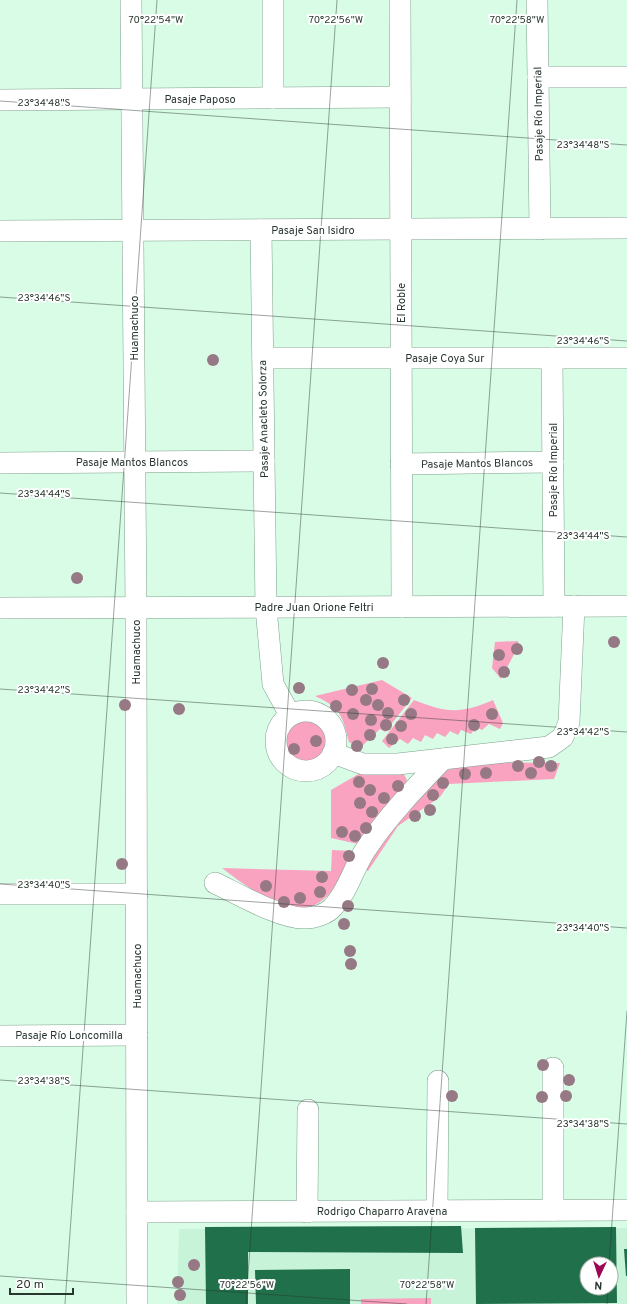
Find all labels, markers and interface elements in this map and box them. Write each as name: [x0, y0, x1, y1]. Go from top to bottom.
text: 70°22'54"W: [129, 14, 183, 27]
text: 70°22'56"W: [309, 14, 363, 27]
text: 70°22'58"W: [490, 14, 544, 27]
street label: Pasaje Río Imperial: [531, 67, 547, 161]
street label: Pasaje Paposo: [164, 93, 236, 107]
text: 23°34'48"S: [18, 97, 70, 110]
text: 23°34'48"S: [557, 139, 609, 152]
street label: Pasaje San Isidro: [271, 224, 355, 238]
street label: El Roble: [395, 283, 409, 323]
text: 23°34'46"S: [18, 292, 70, 305]
street label: Huamachuco: [128, 296, 142, 360]
text: 23°34'46"S: [557, 335, 609, 348]
street label: Pasaje Coya Sur: [405, 352, 485, 366]
street label: Pasaje Anacleto Solorza: [256, 360, 272, 478]
street label: Pasaje Río Imperial: [547, 423, 561, 517]
street label: Pasaje Mantos Blancos: [76, 456, 188, 470]
street label: Pasaje Mantos Blancos: [421, 456, 533, 472]
text: 23°34'44"S: [17, 488, 71, 501]
text: 23°34'44"S: [556, 530, 610, 543]
street label: Padre Juan Orione Feltri: [254, 601, 374, 615]
street label: Huamachuco: [130, 620, 144, 684]
text: 23°34'42"S: [18, 684, 70, 697]
text: 23°34'42"S: [557, 726, 609, 739]
text: 23°34'40"S: [17, 879, 71, 892]
text: 23°34'40"S: [556, 922, 610, 935]
street label: Huamachuco: [131, 944, 145, 1008]
street label: Pasaje Río Loncomilla: [15, 1029, 123, 1043]
text: 23°34'38"S: [18, 1075, 70, 1088]
text: 23°34'38"S: [557, 1118, 609, 1131]
street label: Rodrigo Chaparro Aravena: [317, 1205, 447, 1219]
north arrow: [579, 1256, 619, 1296]
scale bar: [10, 1270, 73, 1296]
text: 20 m: [16, 1277, 44, 1293]
text: N: [594, 1278, 603, 1292]
text: 70°22'56"W: [220, 1279, 274, 1292]
text: 70°22'58"W: [400, 1279, 454, 1292]

